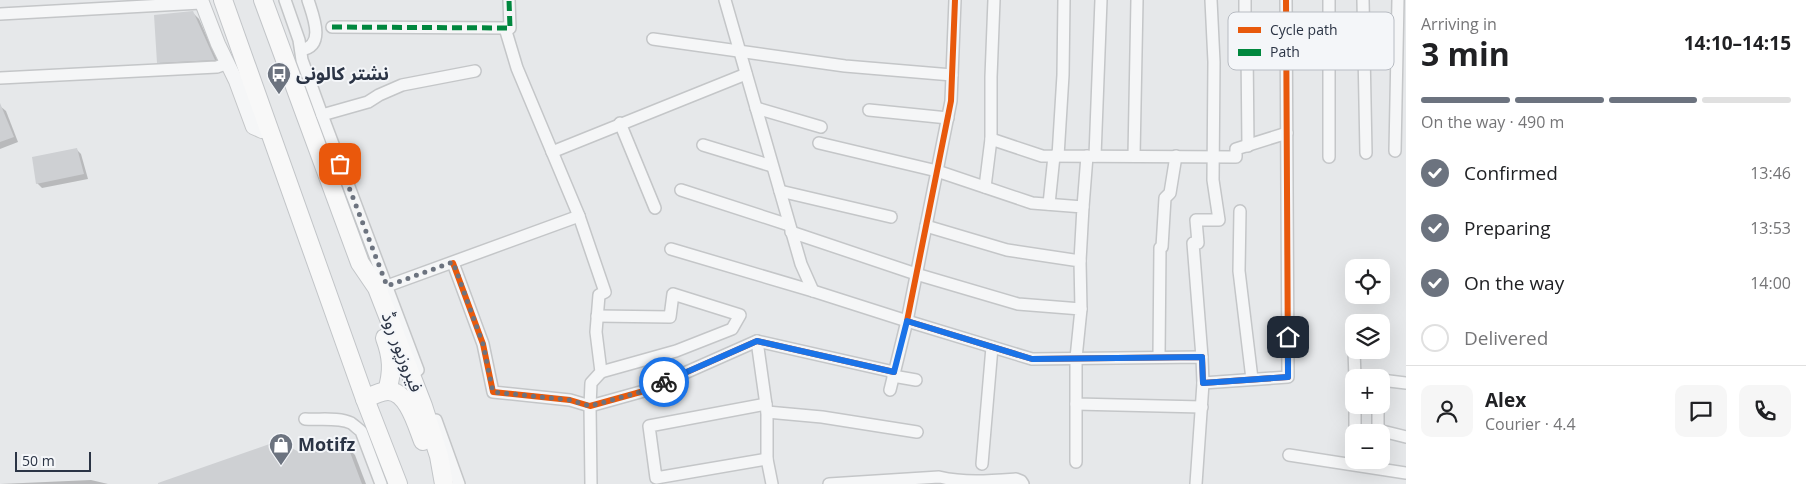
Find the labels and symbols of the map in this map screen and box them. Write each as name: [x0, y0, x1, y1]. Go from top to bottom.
legend: [1228, 12, 1394, 70]
text: Cycle path: [1270, 20, 1338, 39]
text: Path: [1270, 42, 1300, 61]
bus stop icon: نشتر کالونی: [266, 61, 292, 95]
place label: نشتر کالونی: [296, 61, 389, 85]
pin: [319, 143, 361, 185]
street label: فیروزپور روڈ: [376, 308, 429, 395]
pin: [1267, 316, 1309, 358]
courier: [639, 357, 689, 407]
shop icon: Motifz: [268, 432, 294, 466]
place label: Motifz: [298, 432, 355, 456]
scale bar: [15, 449, 91, 472]

